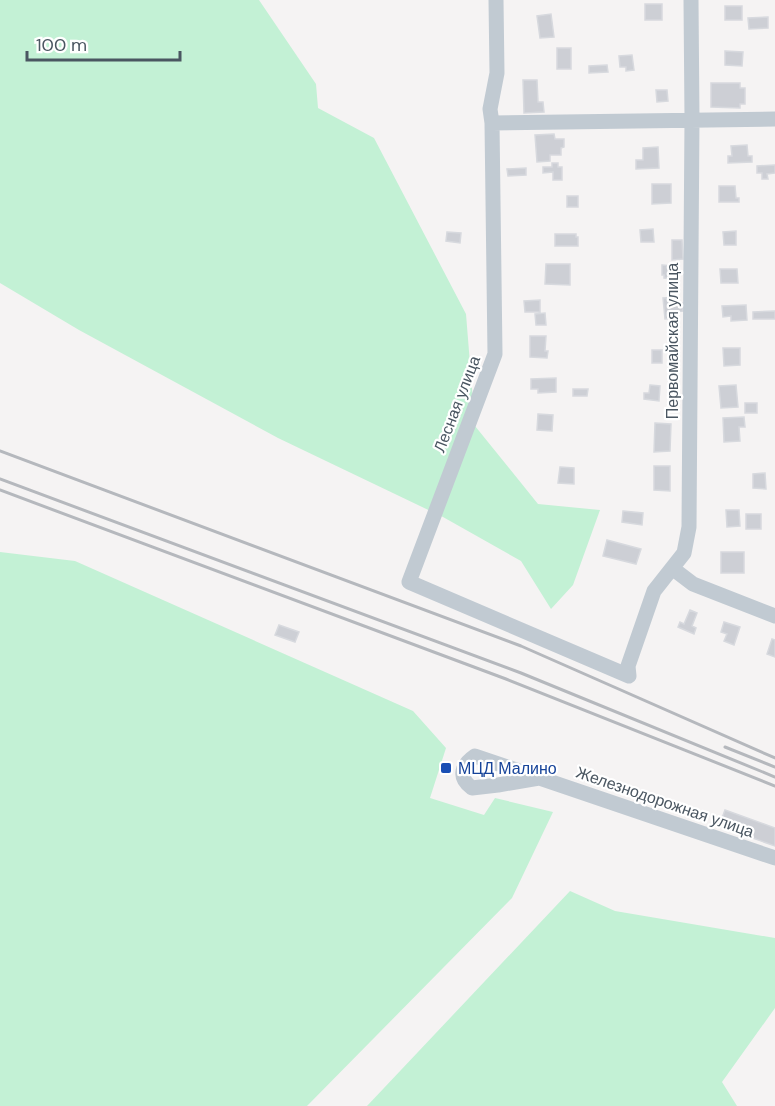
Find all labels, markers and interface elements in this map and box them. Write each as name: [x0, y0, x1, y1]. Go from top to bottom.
scale bar: [27, 24, 180, 62]
text: 100 m: [36, 33, 87, 57]
street label: Первомайская улица: [662, 263, 683, 419]
street label: Лесная улица: [429, 353, 485, 455]
place label: МЦД Малино: [458, 758, 557, 779]
marker: МЦД Малино: [439, 761, 453, 775]
street label: Железнодорожная улица: [573, 762, 757, 842]

